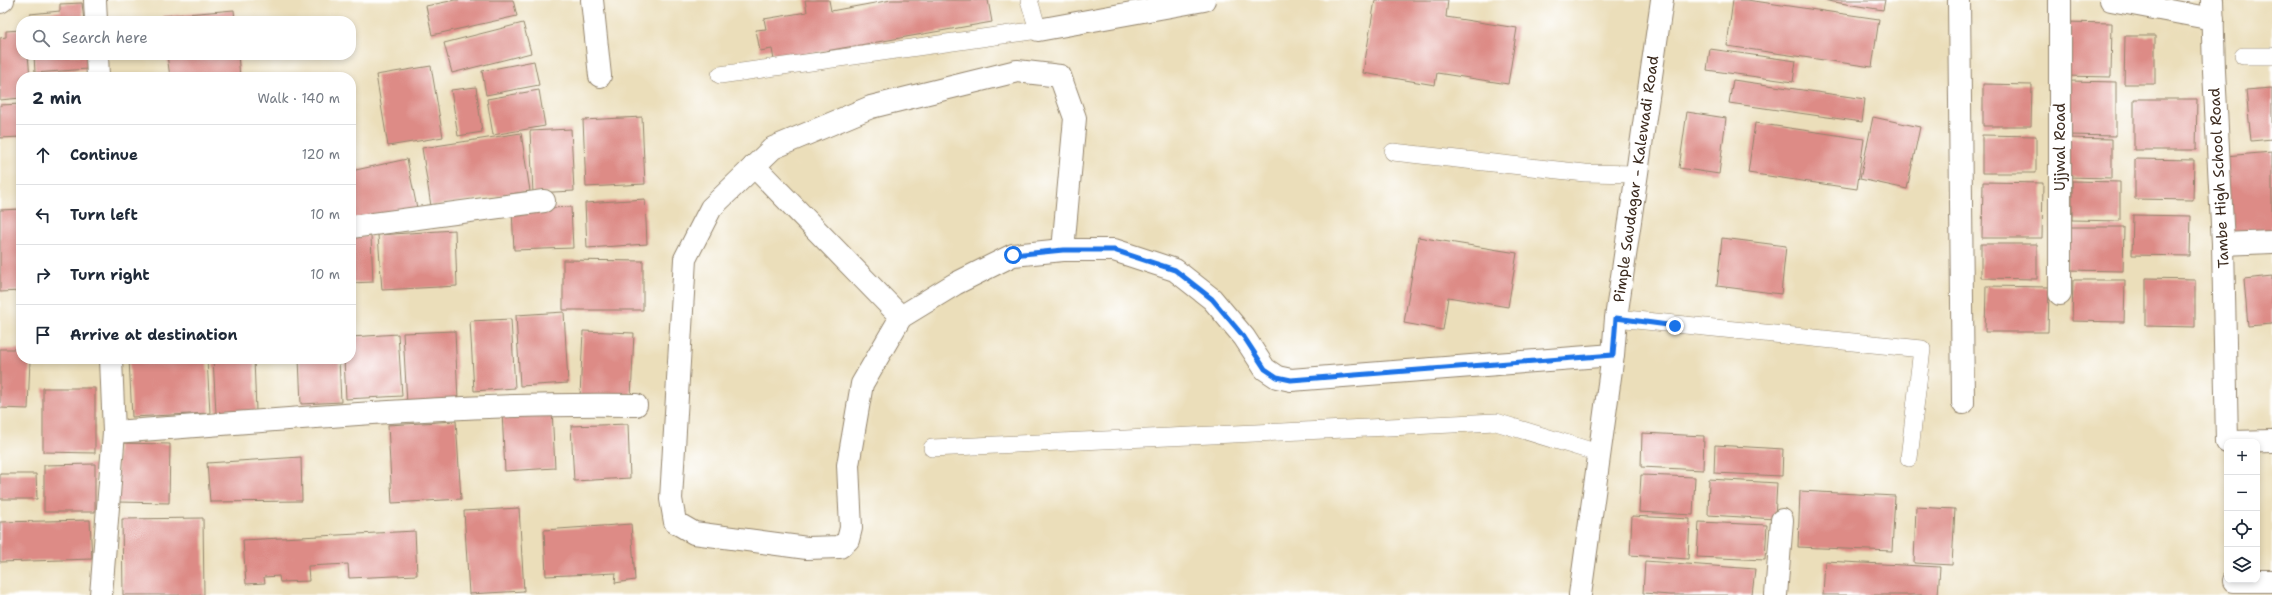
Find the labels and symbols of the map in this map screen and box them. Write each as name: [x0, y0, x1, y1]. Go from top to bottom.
street label: Pimple Saudagar - Kalewadi Road: [1609, 54, 1663, 304]
street label: Tambe High School Road: [2204, 87, 2234, 269]
street label: Ujjwal Road: [2050, 103, 2070, 191]
route start: [1004, 246, 1022, 264]
route end: [1666, 317, 1684, 335]

